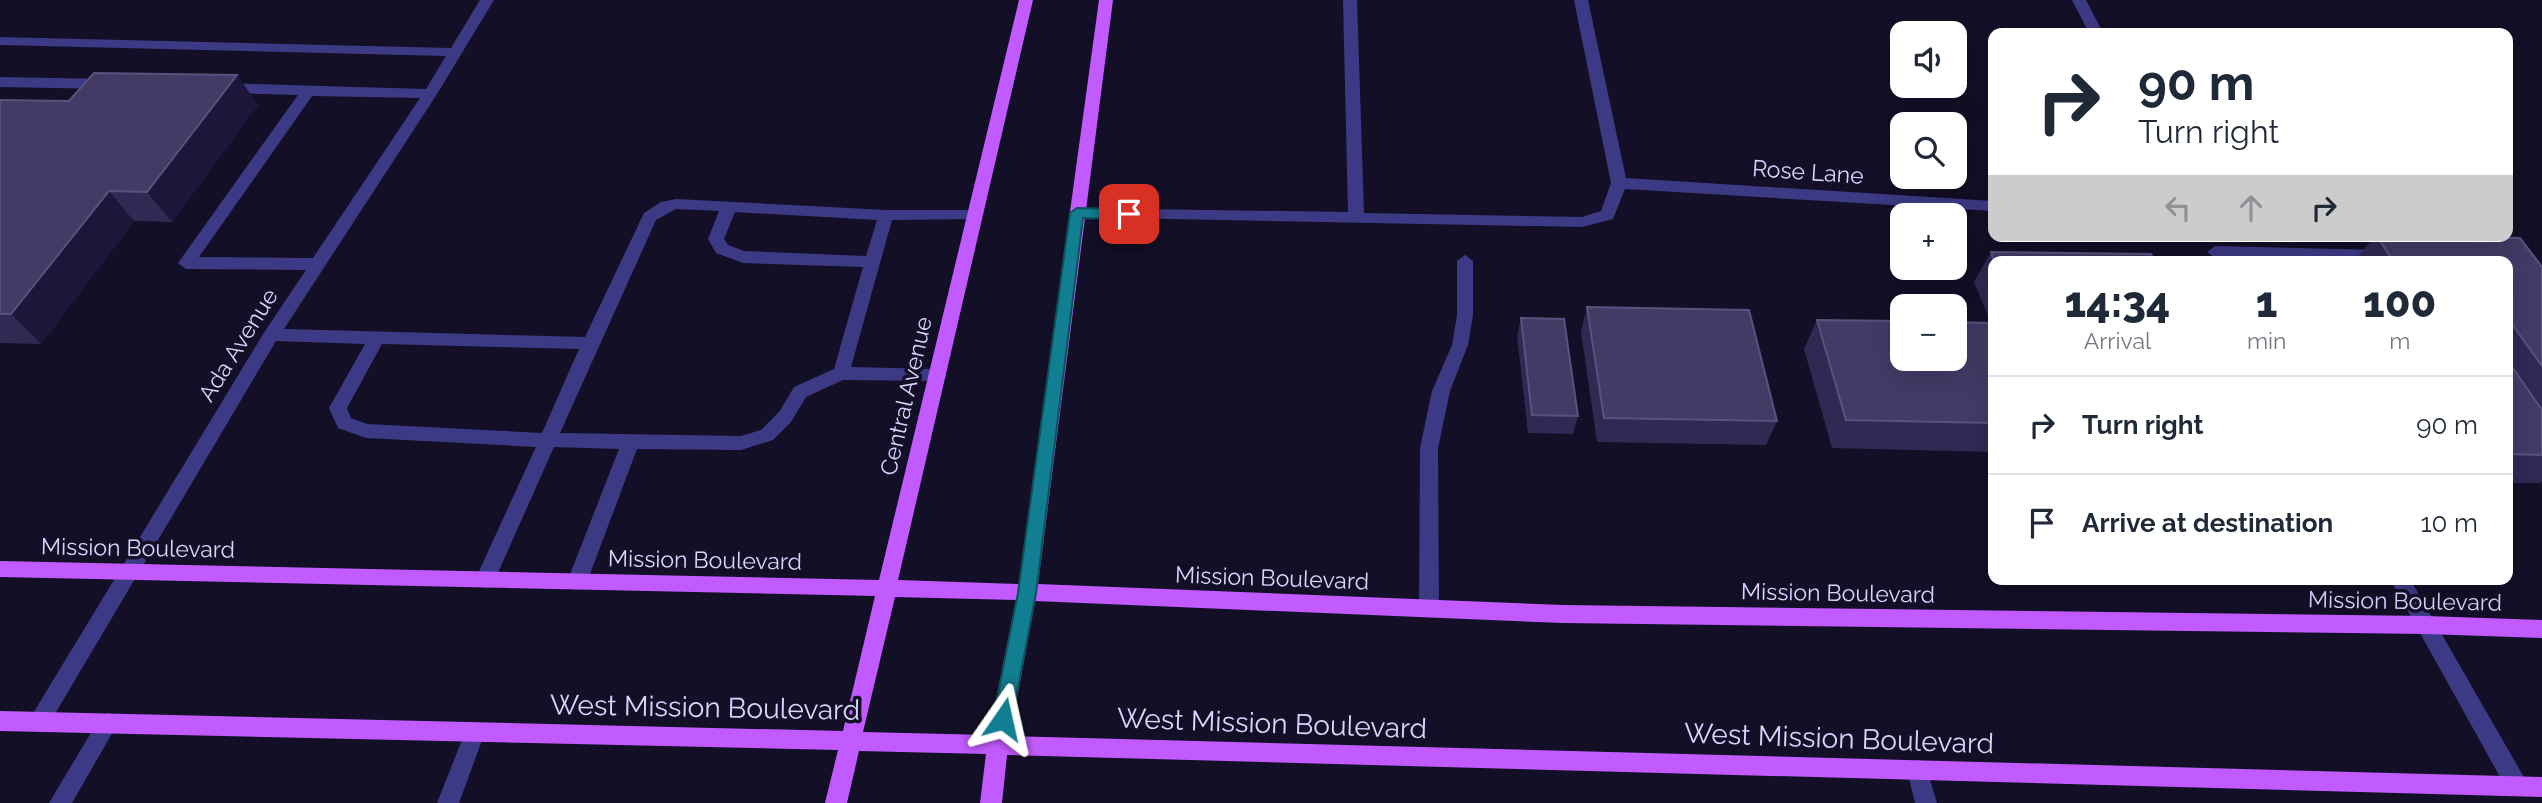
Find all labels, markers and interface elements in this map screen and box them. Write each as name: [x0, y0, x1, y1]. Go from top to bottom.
map controls: [1890, 21, 1967, 371]
button: sound: [1890, 21, 1967, 98]
text: 90 m: [2138, 54, 2254, 111]
icon: right: [2023, 56, 2114, 147]
button: search: [1890, 112, 1967, 189]
text: Turn right: [2138, 113, 2279, 150]
street label: Rose Lane: [1751, 154, 1865, 189]
pin: [1099, 184, 1159, 244]
icon: left: [2159, 189, 2197, 227]
icon: ahead: [2232, 189, 2270, 227]
icon: right: [2305, 189, 2343, 227]
icon: arrive: [1110, 195, 1148, 233]
button: +: [1890, 203, 1967, 280]
text: 14:34: [2065, 278, 2170, 327]
text: 1: [2256, 278, 2278, 327]
text: 100: [2363, 278, 2436, 327]
street label: Ada Avenue: [192, 283, 283, 406]
button: −: [1890, 294, 1967, 371]
street label: Central Avenue: [874, 314, 937, 478]
text: Arrival: [2084, 327, 2151, 354]
text: min: [2247, 327, 2286, 354]
text: m: [2389, 327, 2410, 354]
icon: right: [2023, 406, 2061, 444]
text: Turn right: [2082, 410, 2203, 440]
text: 90 m: [2416, 410, 2478, 440]
icon: arrive: [2023, 504, 2061, 542]
text: Arrive at destination: [2082, 508, 2333, 538]
text: 10 m: [2420, 508, 2478, 538]
street label: Mission Boulevard: [41, 532, 235, 563]
street label: Mission Boulevard: [608, 544, 802, 575]
street label: Mission Boulevard: [1175, 561, 1369, 594]
street label: Mission Boulevard: [1741, 577, 1935, 608]
street label: Mission Boulevard: [2308, 585, 2502, 616]
position arrow: [966, 682, 1040, 756]
street label: West Mission Boulevard: [550, 688, 860, 727]
street label: West Mission Boulevard: [1116, 702, 1428, 745]
street label: West Mission Boulevard: [1683, 717, 1995, 760]

